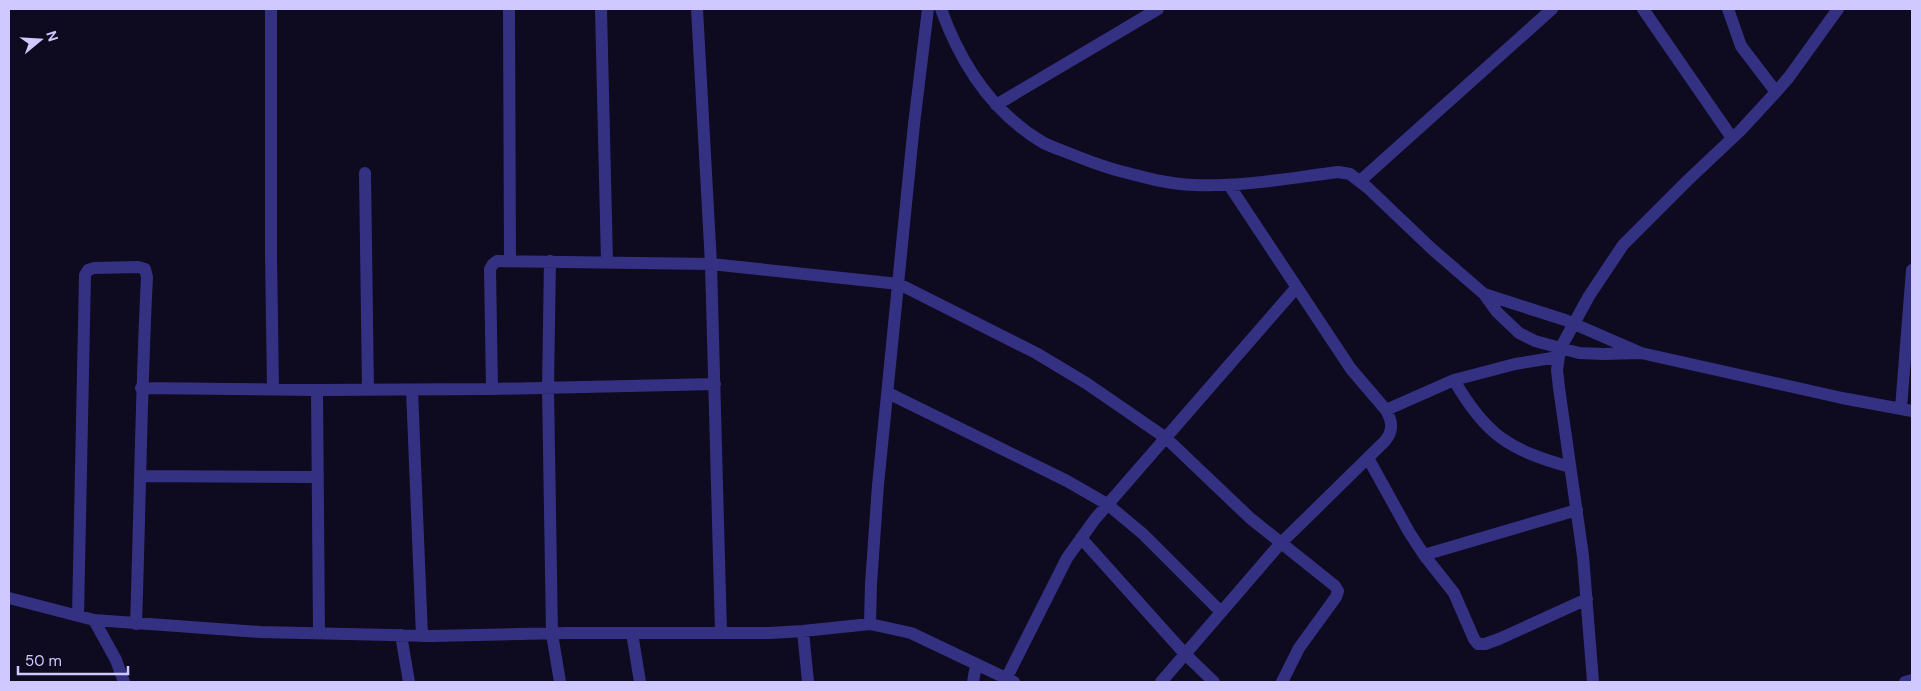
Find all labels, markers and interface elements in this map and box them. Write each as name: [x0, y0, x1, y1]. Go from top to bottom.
north arrow: [15, 15, 65, 65]
text: N: [42, 28, 63, 44]
scale bar: [18, 644, 128, 676]
text: 50 m: [25, 651, 62, 671]

